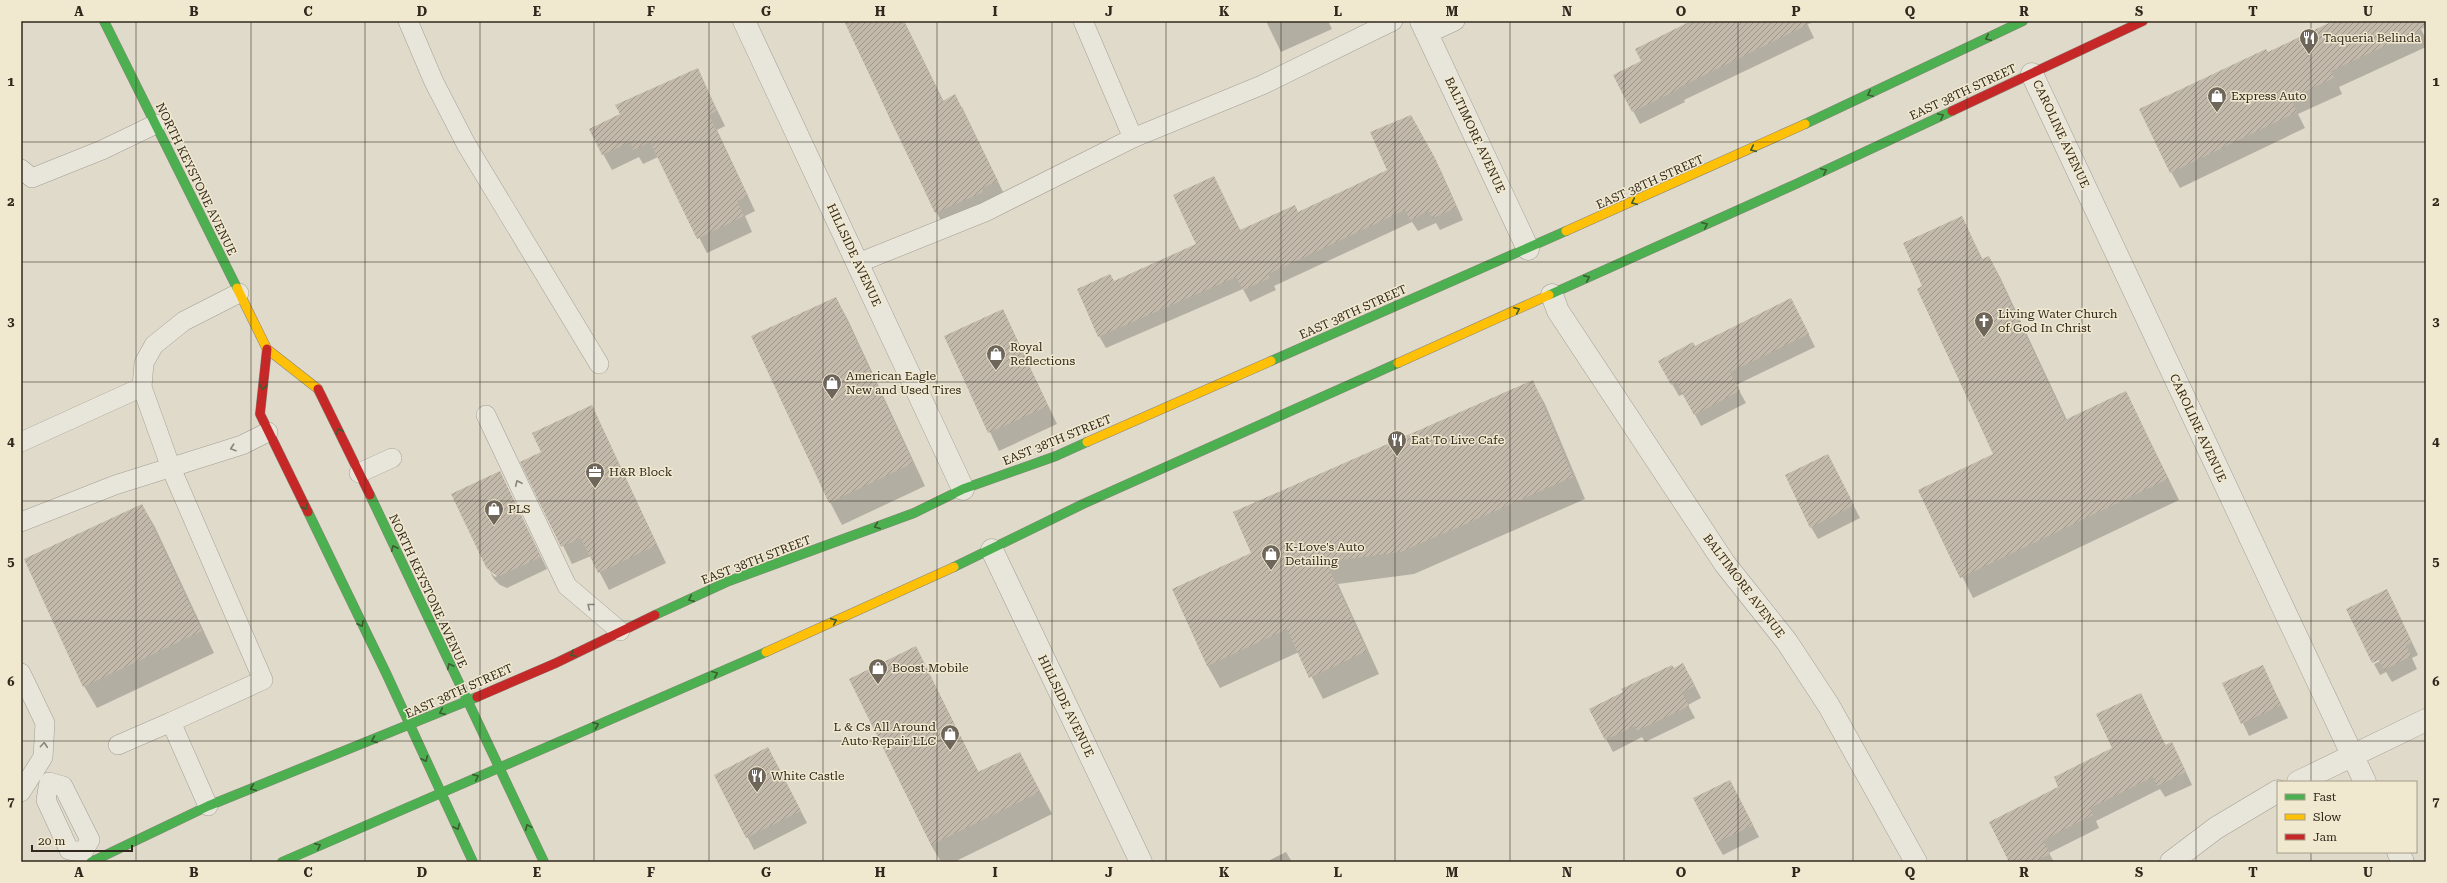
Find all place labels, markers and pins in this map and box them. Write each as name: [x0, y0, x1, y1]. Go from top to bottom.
restaurant icon: Taqueria Belinda: [2298, 27, 2320, 55]
place label: Taqueria Belinda: [2323, 31, 2421, 45]
shop icon: Express Auto: [2206, 85, 2228, 113]
place label: Express Auto: [2231, 89, 2307, 103]
place label: Living Water Church of God In Christ: [1998, 307, 2118, 335]
church icon: Living Water Church of God In Christ: [1973, 310, 1995, 338]
place label: Royal Reflections: [1010, 340, 1075, 368]
shop icon: Royal Reflections: [985, 343, 1007, 371]
place label: American Eagle New and Used Tires: [846, 369, 962, 397]
shop icon: American Eagle New and Used Tires: [821, 372, 843, 400]
restaurant icon: Eat To Live Cafe: [1386, 429, 1408, 457]
place label: Eat To Live Cafe: [1411, 433, 1505, 447]
office icon: H&R Block: [584, 461, 606, 489]
place label: H&R Block: [609, 465, 673, 479]
shop icon: PLS: [483, 498, 505, 526]
place label: PLS: [508, 502, 531, 516]
place label: K-Love's Auto Detailing: [1285, 540, 1365, 568]
shop icon: K-Love's Auto Detailing: [1260, 543, 1282, 571]
shop icon: Boost Mobile: [867, 657, 889, 685]
place label: Boost Mobile: [892, 661, 969, 675]
place label: L & Cs All Around Auto Repair LLC: [834, 720, 936, 748]
shop icon: L & Cs All Around Auto Repair LLC: [939, 723, 961, 751]
restaurant icon: White Castle: [746, 765, 768, 793]
place label: White Castle: [771, 769, 845, 783]

